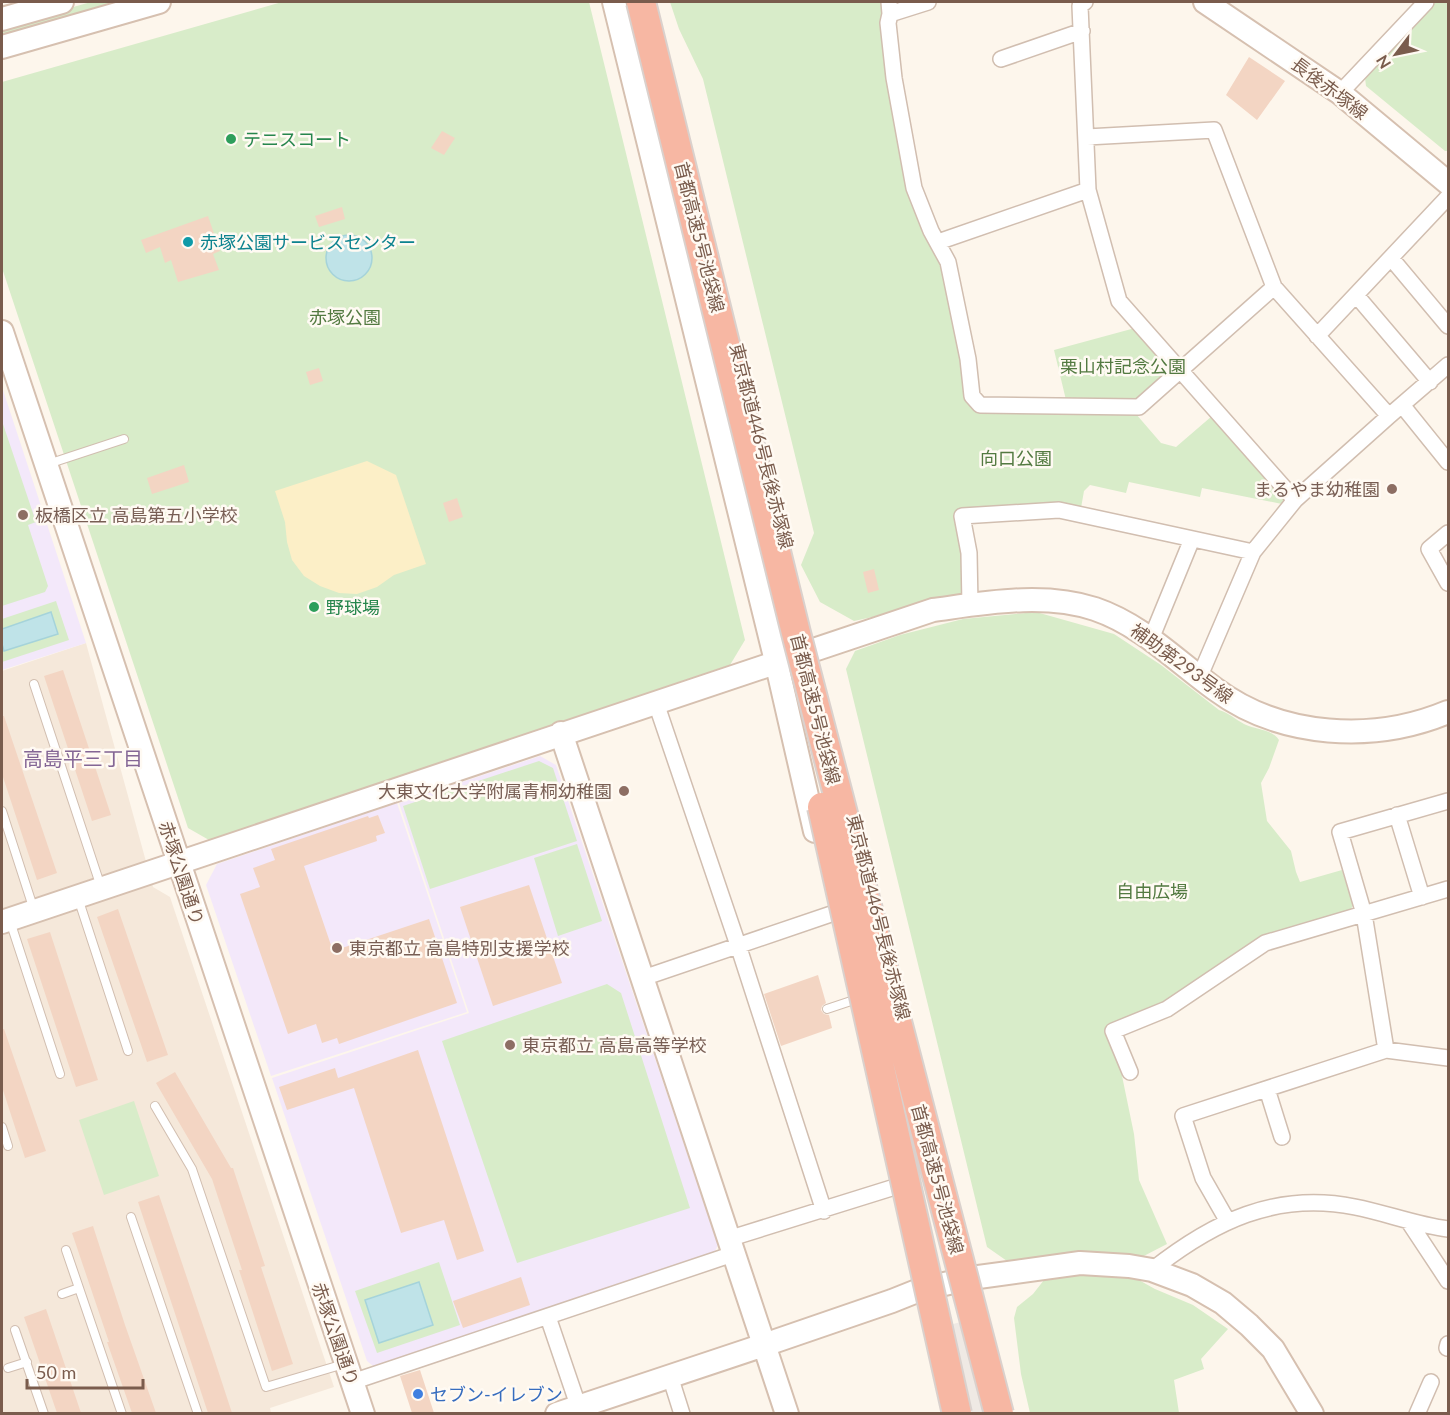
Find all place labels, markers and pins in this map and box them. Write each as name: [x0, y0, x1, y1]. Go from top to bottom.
place label: テニスコート: [243, 128, 351, 150]
marker: テニスコート: [224, 132, 238, 146]
place label: 赤塚公園サービスセンター: [200, 231, 416, 253]
marker: 赤塚公園サービスセンター: [181, 235, 195, 249]
place label: まるやま幼稚園: [1254, 478, 1380, 500]
marker: まるやま幼稚園: [1385, 482, 1399, 496]
place label: 板橋区立 高島第五小学校: [35, 504, 238, 526]
marker: 板橋区立 高島第五小学校: [16, 508, 30, 522]
place label: 野球場: [326, 596, 380, 618]
marker: 野球場: [307, 600, 321, 614]
place label: 大東文化大学附属青桐幼稚園: [378, 780, 612, 802]
marker: 大東文化大学附属青桐幼稚園: [617, 784, 631, 798]
place label: 東京都立 高島特別支援学校: [349, 937, 570, 959]
marker: 東京都立 高島特別支援学校: [330, 941, 344, 955]
place label: 東京都立 高島高等学校: [522, 1034, 707, 1056]
marker: 東京都立 高島高等学校: [503, 1038, 517, 1052]
place label: セブン-イレブン: [430, 1383, 563, 1405]
marker: セブン-イレブン: [411, 1387, 425, 1401]

